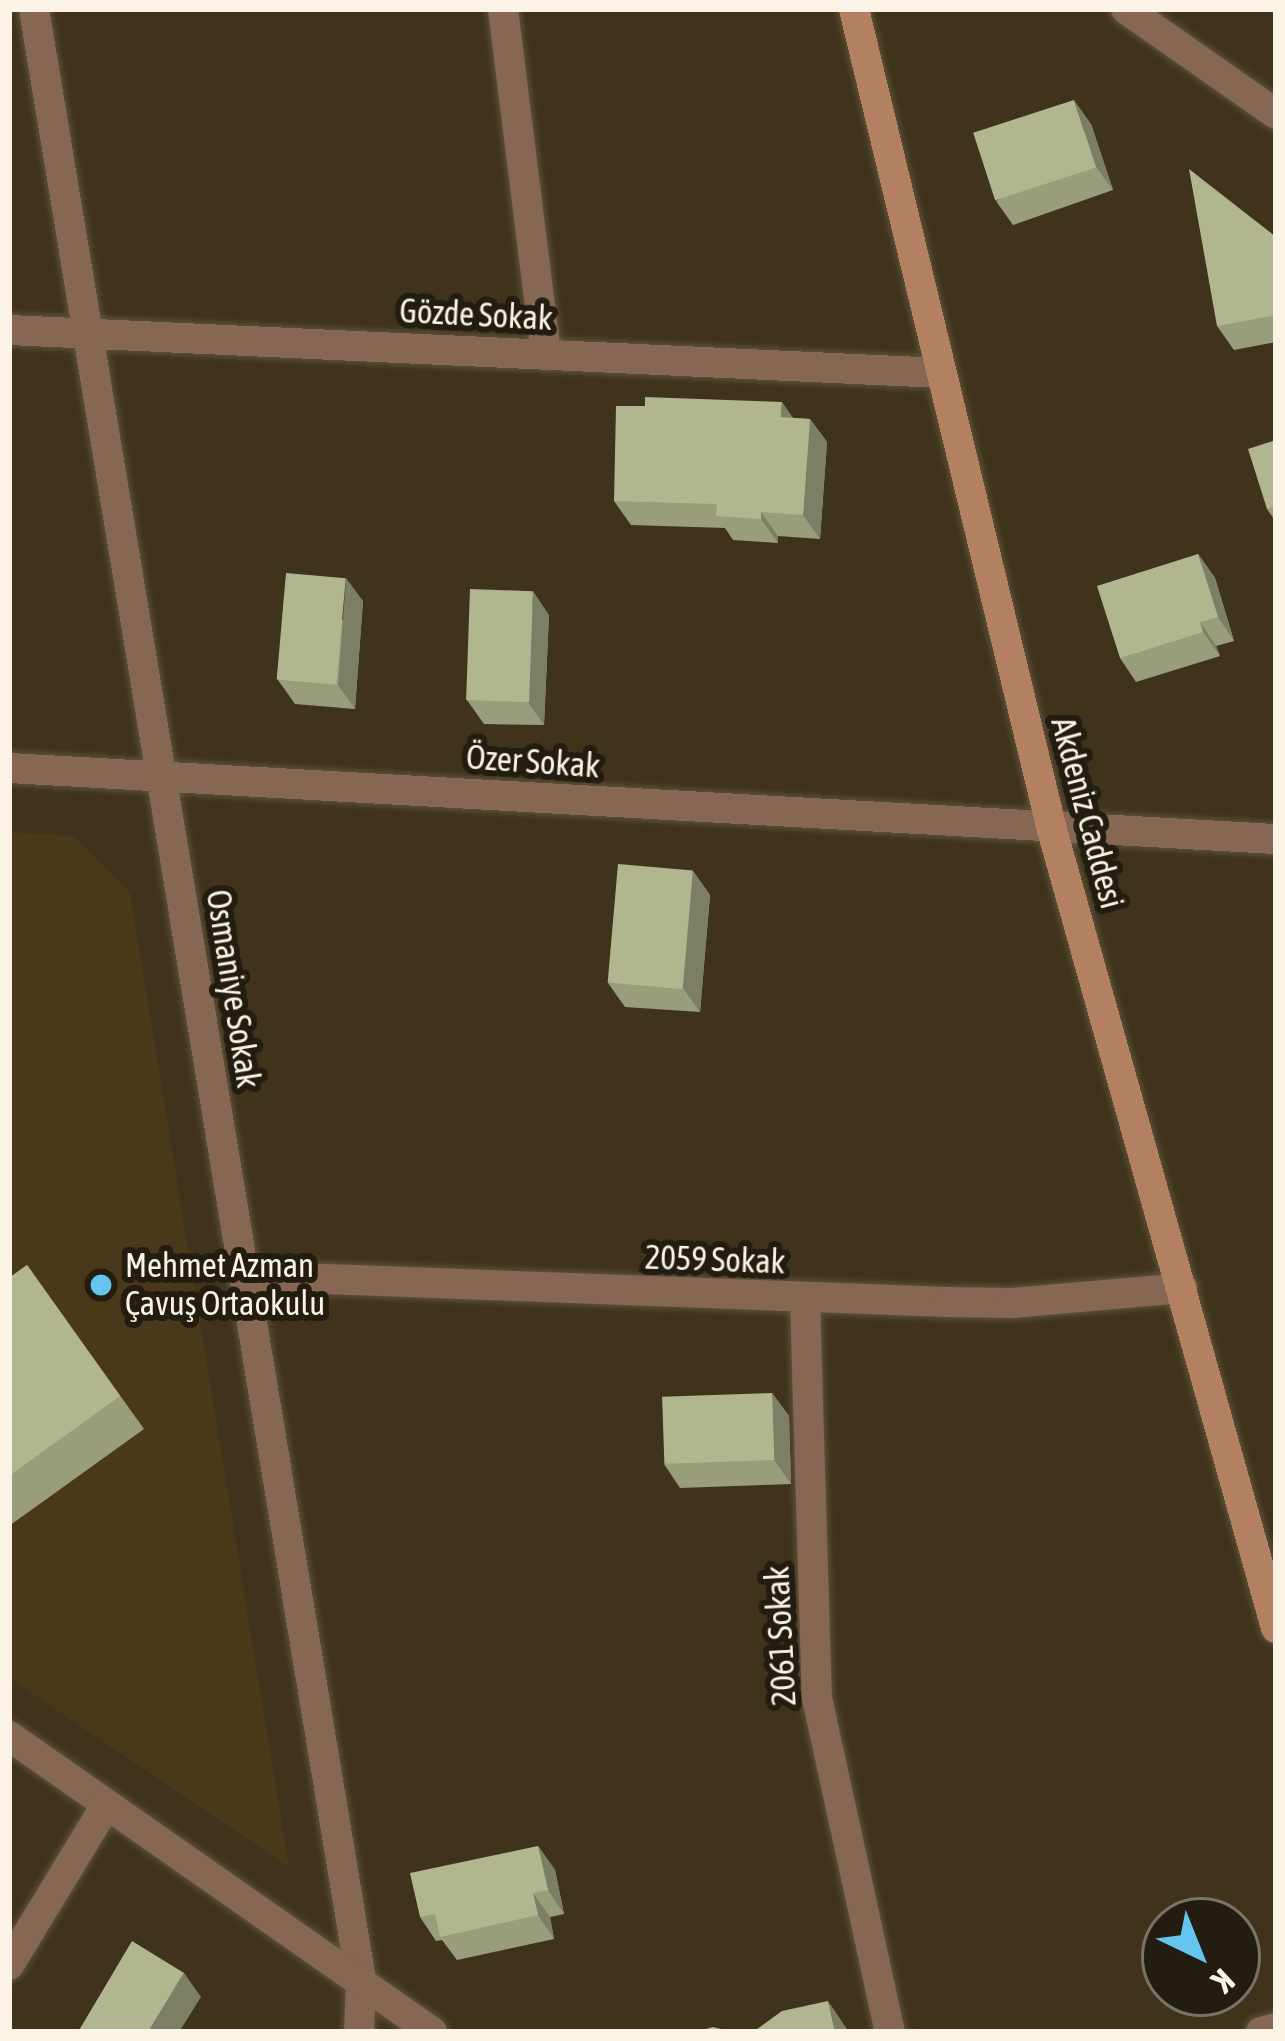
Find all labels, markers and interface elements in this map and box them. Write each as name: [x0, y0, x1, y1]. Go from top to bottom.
street label: Gözde Sokak: [399, 291, 553, 339]
street label: Akdeniz Caddesi: [1042, 713, 1132, 913]
street label: Özer Sokak: [465, 738, 601, 786]
street label: Osmaniye Sokak: [198, 887, 268, 1091]
street label: 2059 Sokak: [644, 1238, 786, 1282]
place label: Mehmet Azman Çavuş Ortaokulu: [125, 1246, 325, 1324]
marker: Mehmet Azman Çavuş Ortaokulu: [88, 1272, 114, 1298]
street label: 2061 Sokak: [758, 1565, 804, 1707]
north arrow: [1141, 1897, 1261, 2017]
text: K: [1205, 1962, 1242, 2001]

